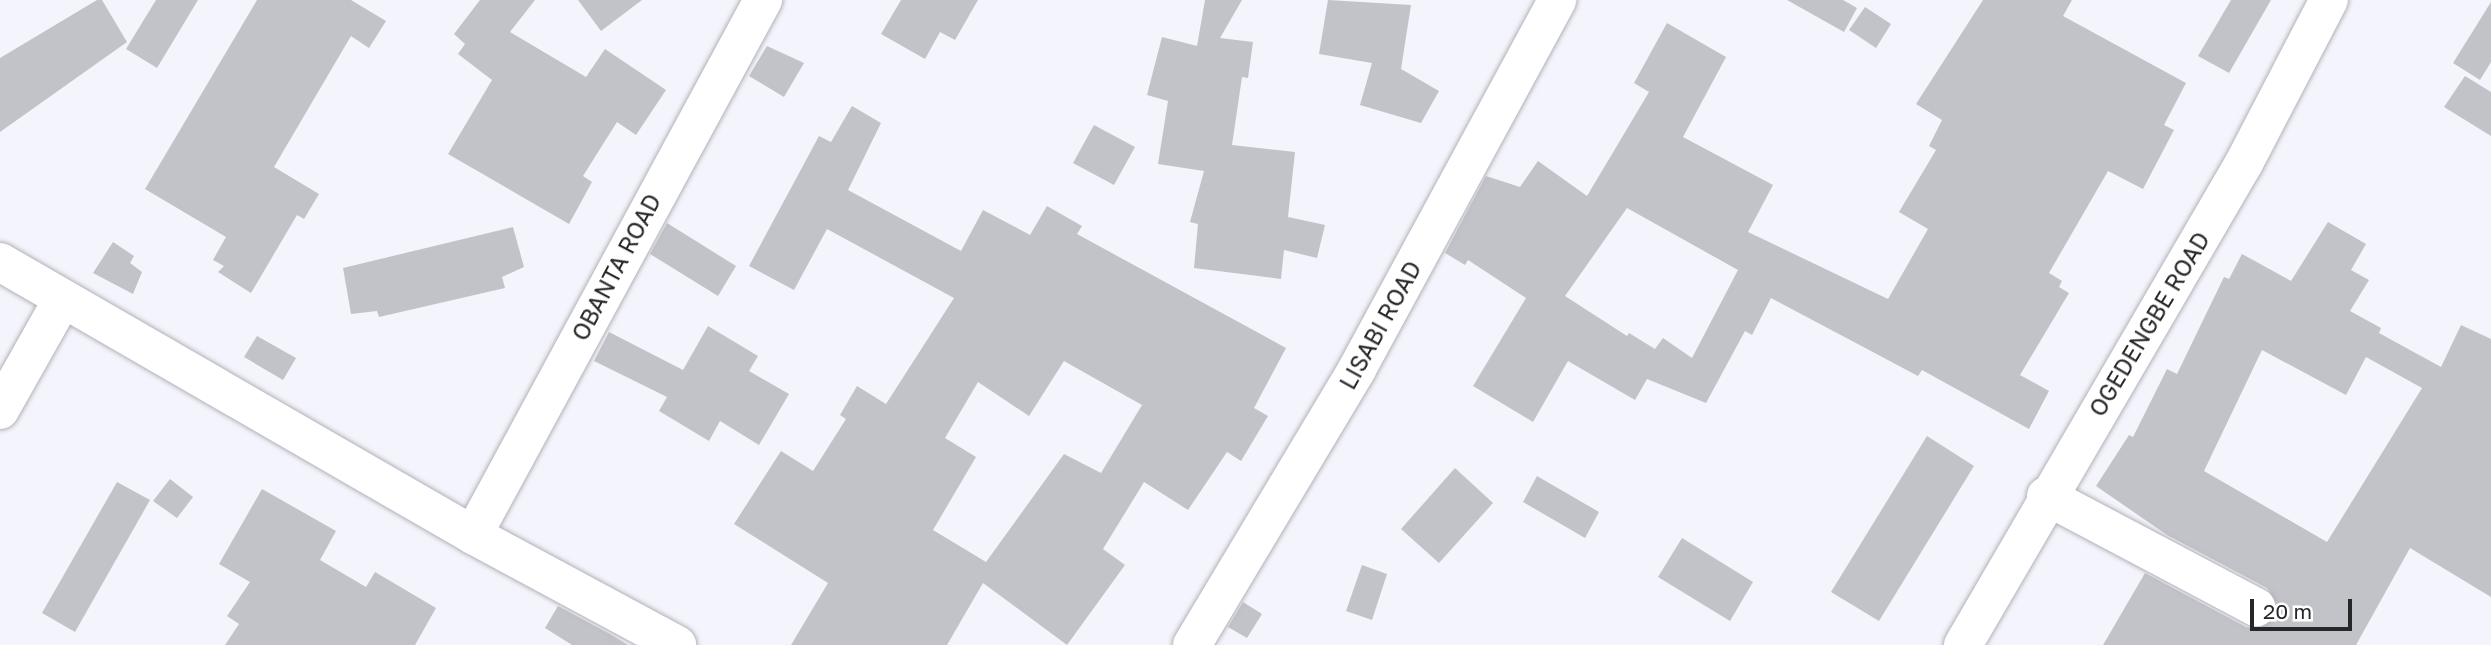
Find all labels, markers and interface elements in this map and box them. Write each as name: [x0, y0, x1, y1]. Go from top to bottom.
street label: OBANTA ROAD: [566, 189, 666, 345]
street label: OGEDENGBE ROAD: [2083, 227, 2215, 421]
street label: LISABI ROAD: [1333, 256, 1427, 394]
scale bar: [2253, 586, 2354, 630]
text: 20 m: [2263, 598, 2312, 624]

